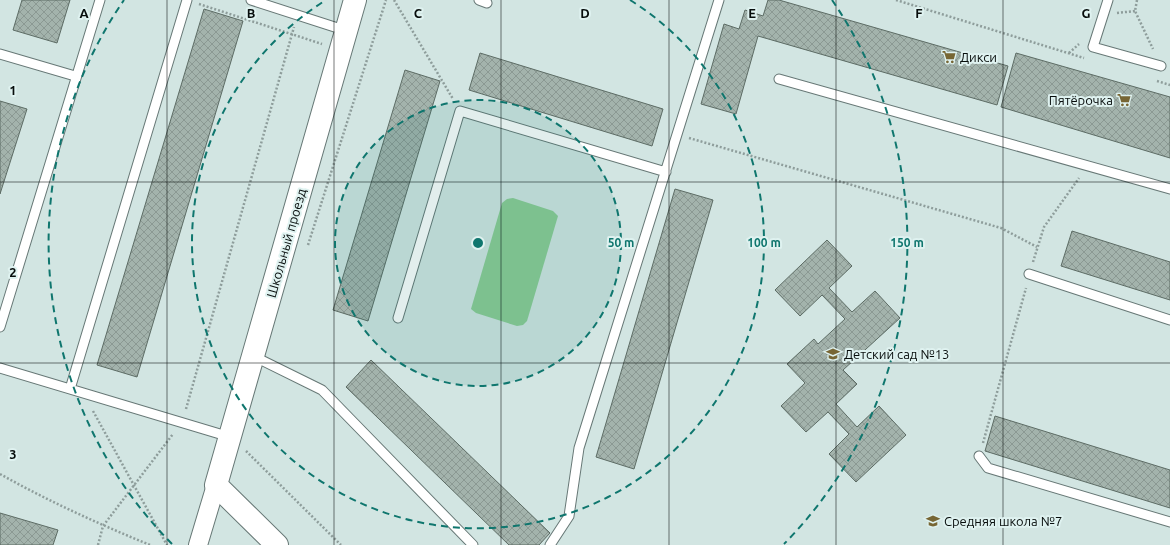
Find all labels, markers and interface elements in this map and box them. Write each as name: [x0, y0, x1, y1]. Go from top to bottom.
text: A: [79, 6, 89, 20]
text: B: [247, 6, 256, 20]
text: C: [414, 6, 423, 20]
text: D: [580, 6, 590, 20]
text: E: [748, 6, 756, 20]
text: F: [915, 6, 923, 20]
text: G: [1082, 6, 1091, 20]
supermarket icon: Дикси: [941, 49, 957, 65]
place label: Дикси: [960, 50, 997, 64]
text: 1: [9, 83, 17, 97]
supermarket icon: Пятёрочка: [1116, 92, 1132, 108]
place label: Пятёрочка: [1049, 93, 1113, 107]
street label: Школьный проезд: [264, 187, 308, 299]
centre of rings: [471, 236, 485, 250]
text: 50 m: [608, 236, 634, 249]
text: 100 m: [747, 236, 781, 249]
text: 150 m: [890, 236, 924, 249]
text: 2: [9, 265, 17, 279]
school or university icon: Детский сад №13: [825, 346, 841, 362]
place label: Детский сад №13: [844, 347, 949, 361]
text: 3: [9, 447, 17, 461]
school or university icon: Средняя школа №7: [925, 513, 941, 529]
place label: Средняя школа №7: [944, 514, 1062, 528]

